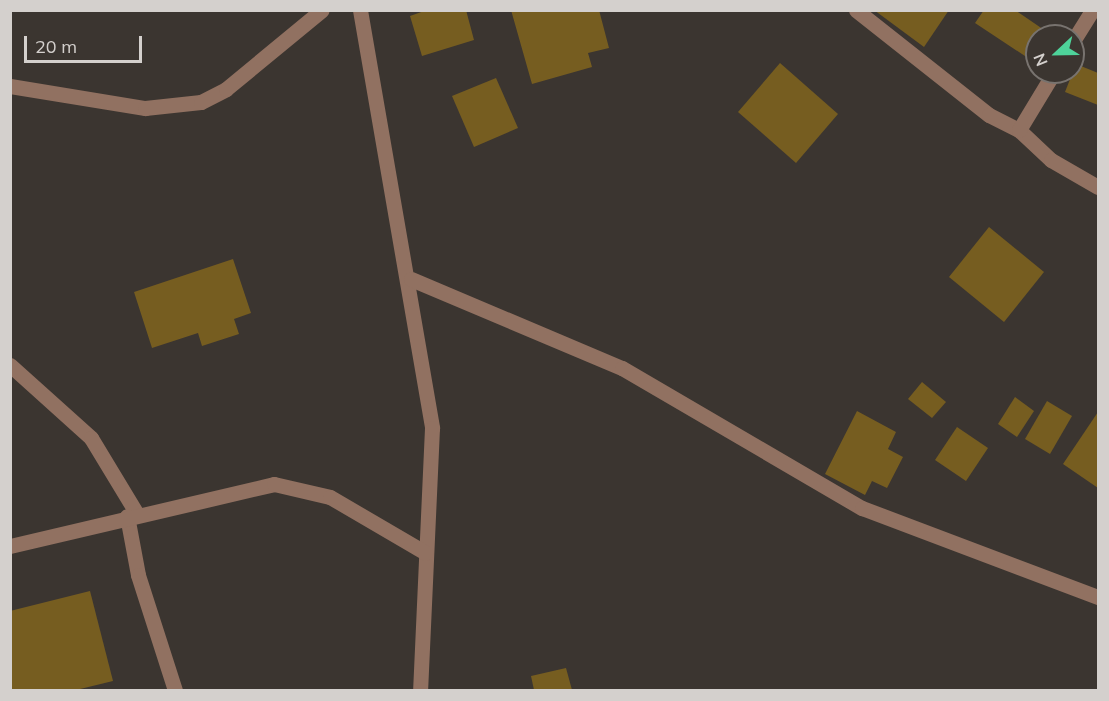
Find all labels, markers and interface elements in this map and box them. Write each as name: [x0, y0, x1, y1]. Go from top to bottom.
scale bar: [27, 24, 146, 62]
north arrow: [1025, 24, 1085, 84]
text: 20 m: [35, 35, 77, 58]
text: N: [1029, 51, 1052, 69]

